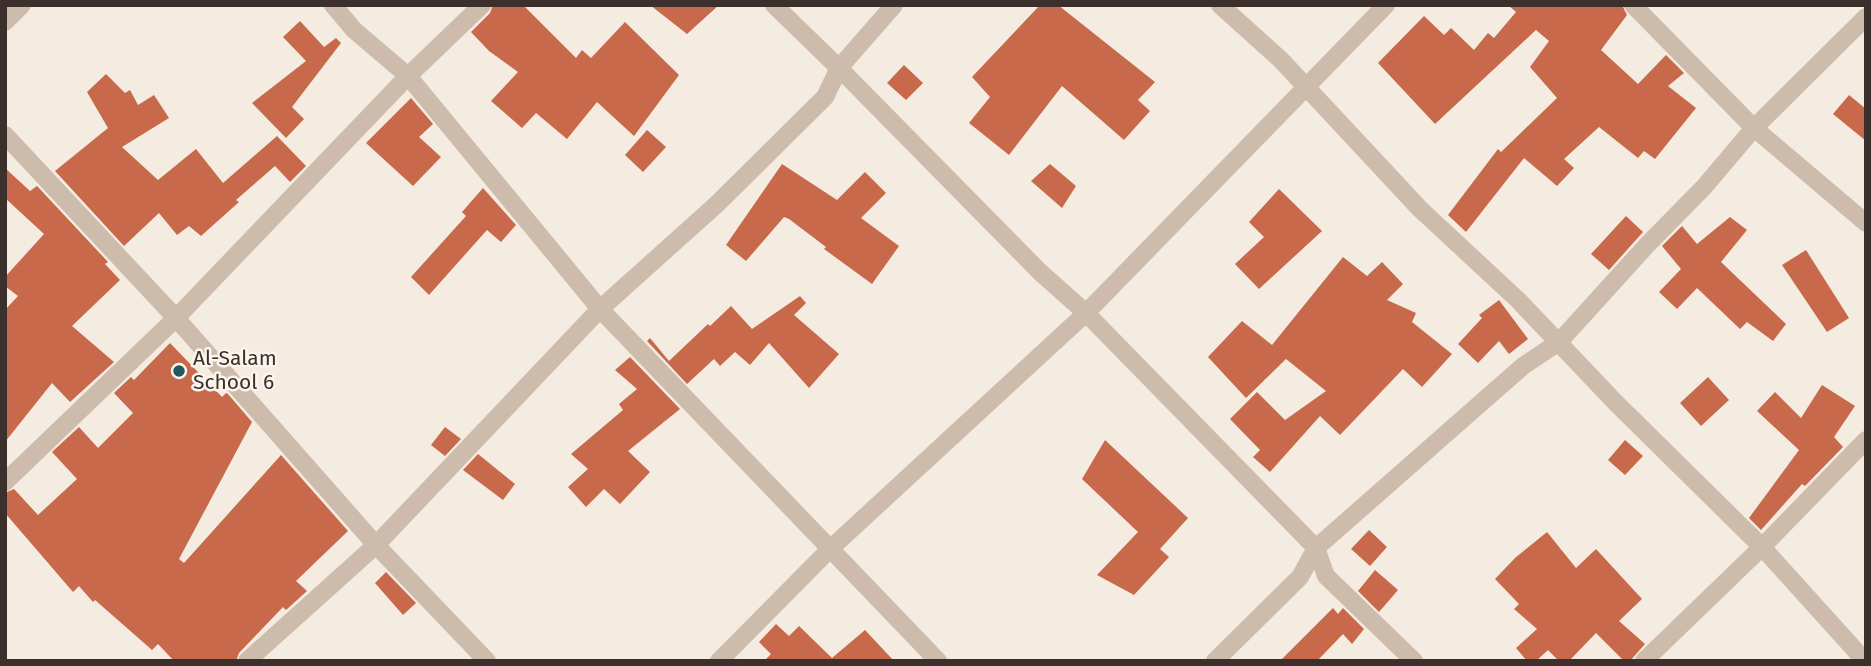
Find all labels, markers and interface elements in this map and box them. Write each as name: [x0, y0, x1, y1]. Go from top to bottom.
place label: Al-Salam School 6: [193, 346, 277, 396]
marker: Al-Salam School 6: [171, 363, 187, 379]

